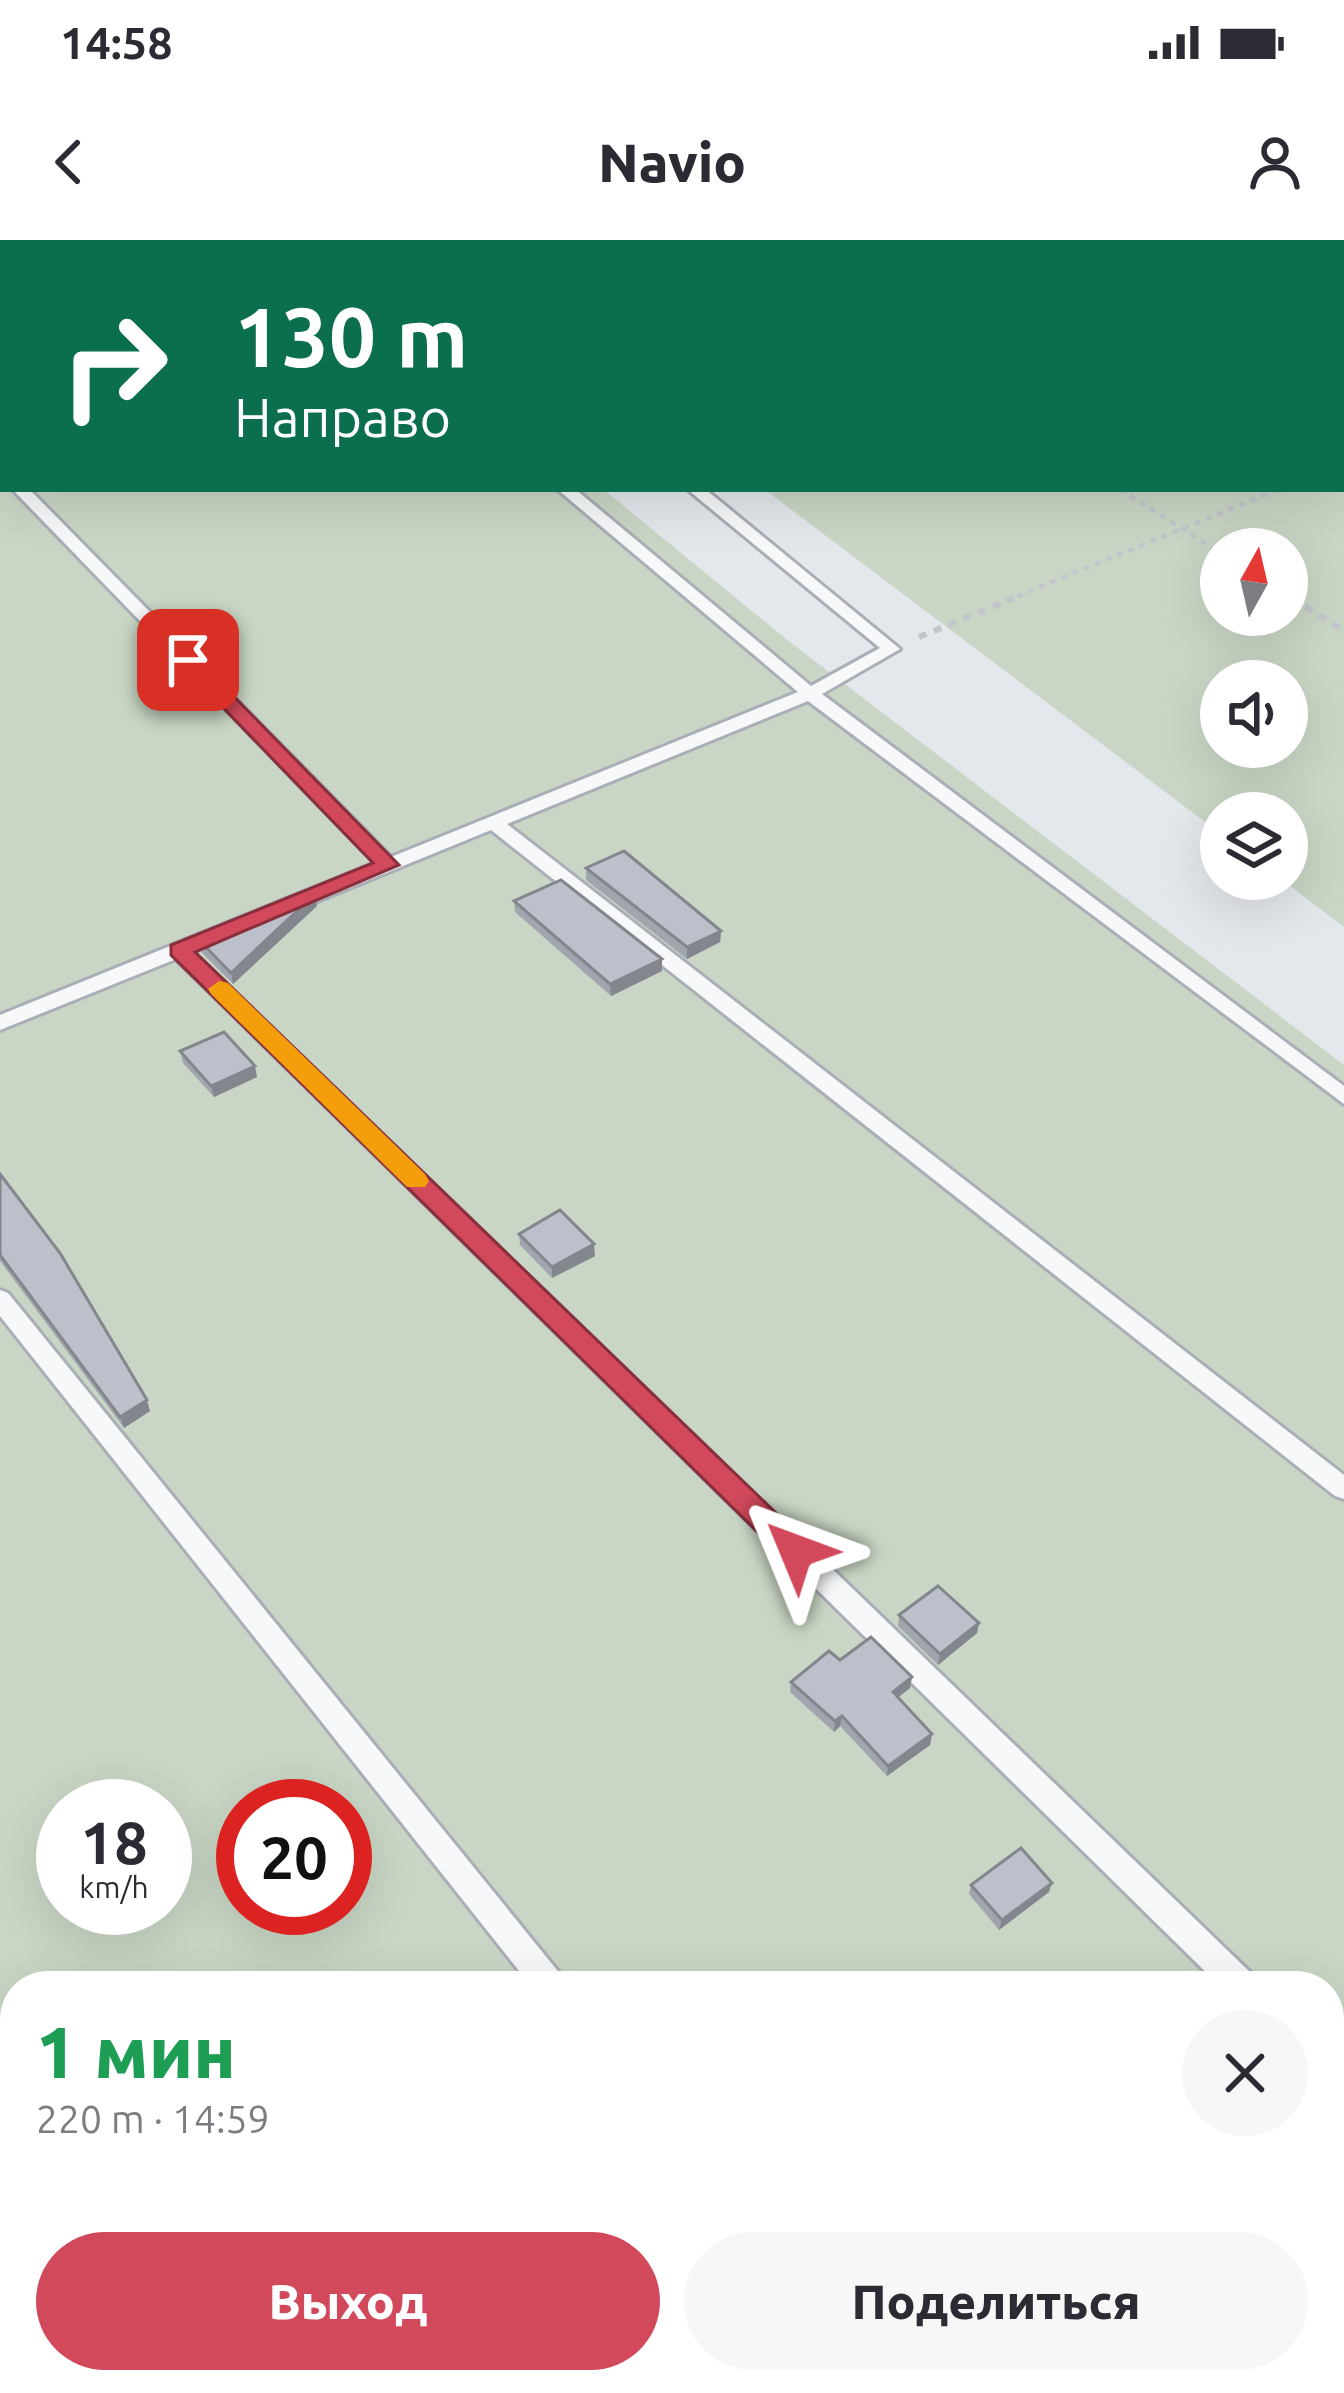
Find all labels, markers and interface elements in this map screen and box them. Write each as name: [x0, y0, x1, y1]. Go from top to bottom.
text: 14:58: [60, 17, 173, 68]
icon: back: [36, 129, 102, 195]
icon: person: [1242, 129, 1308, 195]
text: Navio: [598, 132, 746, 192]
icon: right: [36, 288, 192, 444]
text: 130 m: [234, 289, 468, 383]
text: Направо: [234, 387, 451, 447]
north arrow: [1200, 528, 1308, 636]
map controls: [1200, 528, 1308, 900]
pin: [137, 609, 239, 711]
icon: arrive: [155, 627, 221, 693]
button: sound: [1200, 660, 1308, 768]
button: layers: [1200, 792, 1308, 900]
position arrow: [733, 1488, 859, 1614]
speed limit sign: 20: [216, 1779, 372, 1935]
text: 18: [80, 1808, 148, 1875]
text: km/h: [79, 1870, 149, 1904]
button: close: [1182, 2010, 1308, 2136]
text: 1 мин: [36, 2011, 236, 2092]
text: 220 m · 14:59: [36, 2097, 270, 2140]
button: Выход: [36, 2232, 660, 2370]
button: Поделиться: [684, 2232, 1308, 2370]

